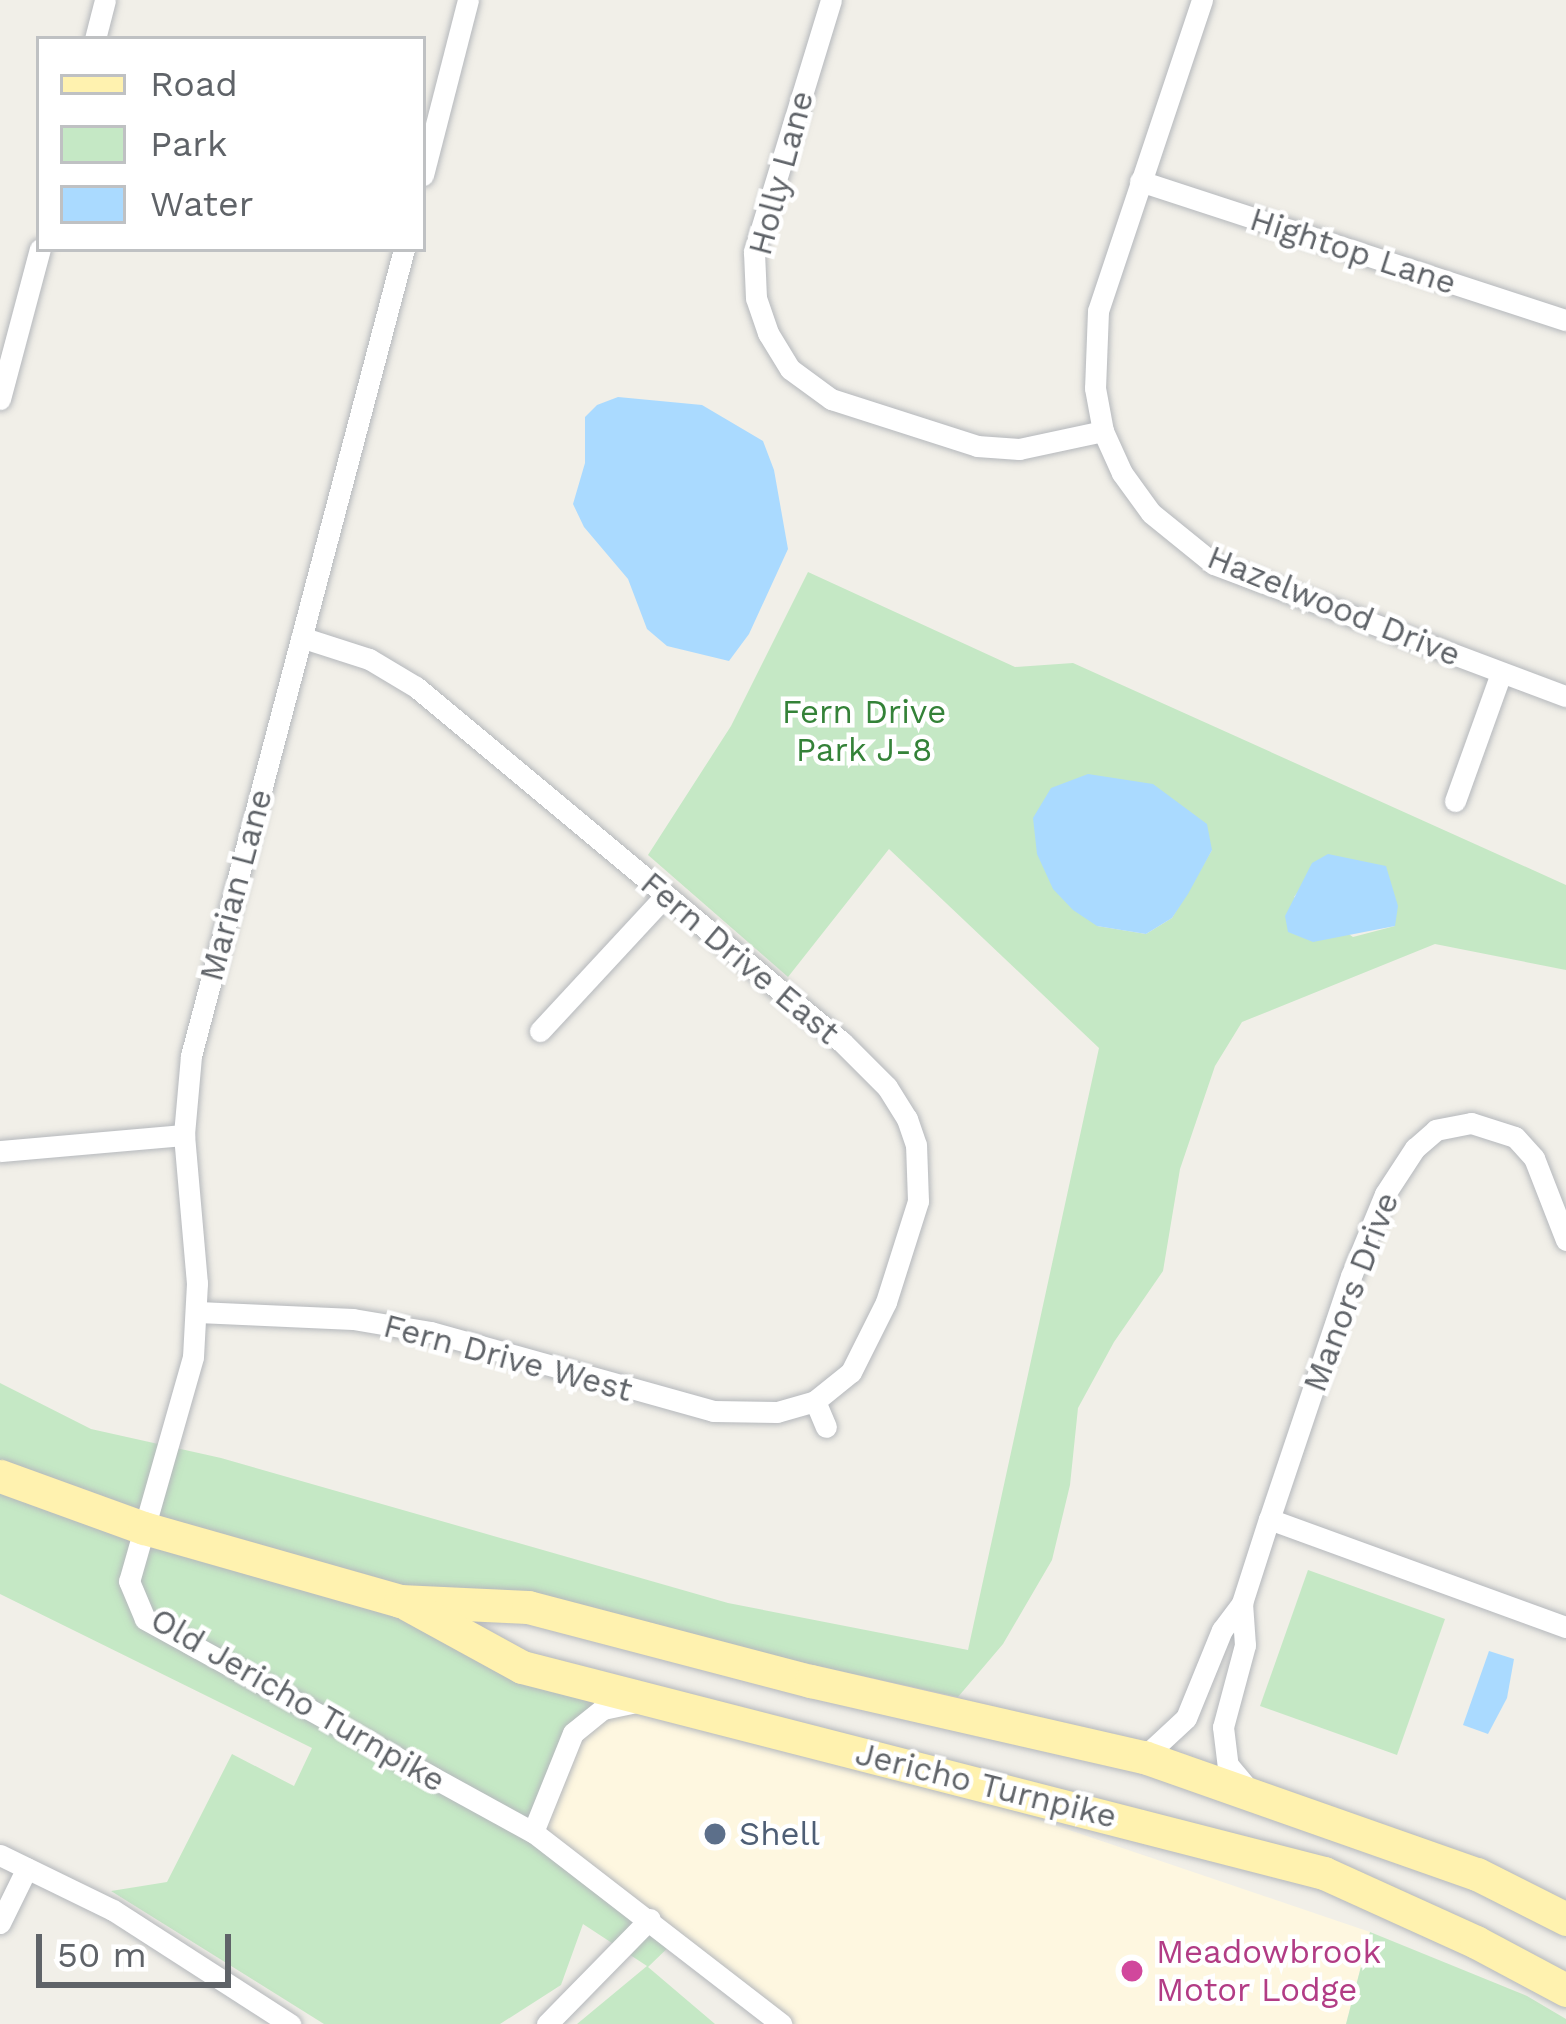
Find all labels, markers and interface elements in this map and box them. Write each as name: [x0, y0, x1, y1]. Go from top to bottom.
legend: [36, 36, 426, 252]
text: Road: [150, 63, 238, 105]
street label: Holly Lane: [740, 86, 822, 260]
text: Park: [150, 123, 227, 165]
text: Water: [150, 183, 253, 225]
street label: Hightop Lane: [1245, 199, 1461, 303]
street label: Hazelwood Drive: [1202, 537, 1466, 675]
park label: Fern Drive Park J-8: [782, 692, 946, 770]
street label: Marian Lane: [191, 785, 281, 985]
street label: Fern Drive East: [633, 864, 847, 1052]
street label: Manors Drive: [1295, 1187, 1407, 1397]
street label: Fern Drive West: [379, 1306, 637, 1410]
street label: Old Jericho Turnpike: [143, 1599, 453, 1801]
street label: Jericho Turnpike: [851, 1733, 1121, 1837]
place label: Shell: [739, 1814, 820, 1854]
marker: Shell: [702, 1821, 728, 1847]
scale bar: [42, 1910, 237, 1984]
place label: Meadowbrook Motor Lodge: [1156, 1932, 1381, 2010]
text: 50 m: [57, 1934, 147, 1976]
marker: Meadowbrook Motor Lodge: [1119, 1958, 1145, 1984]

